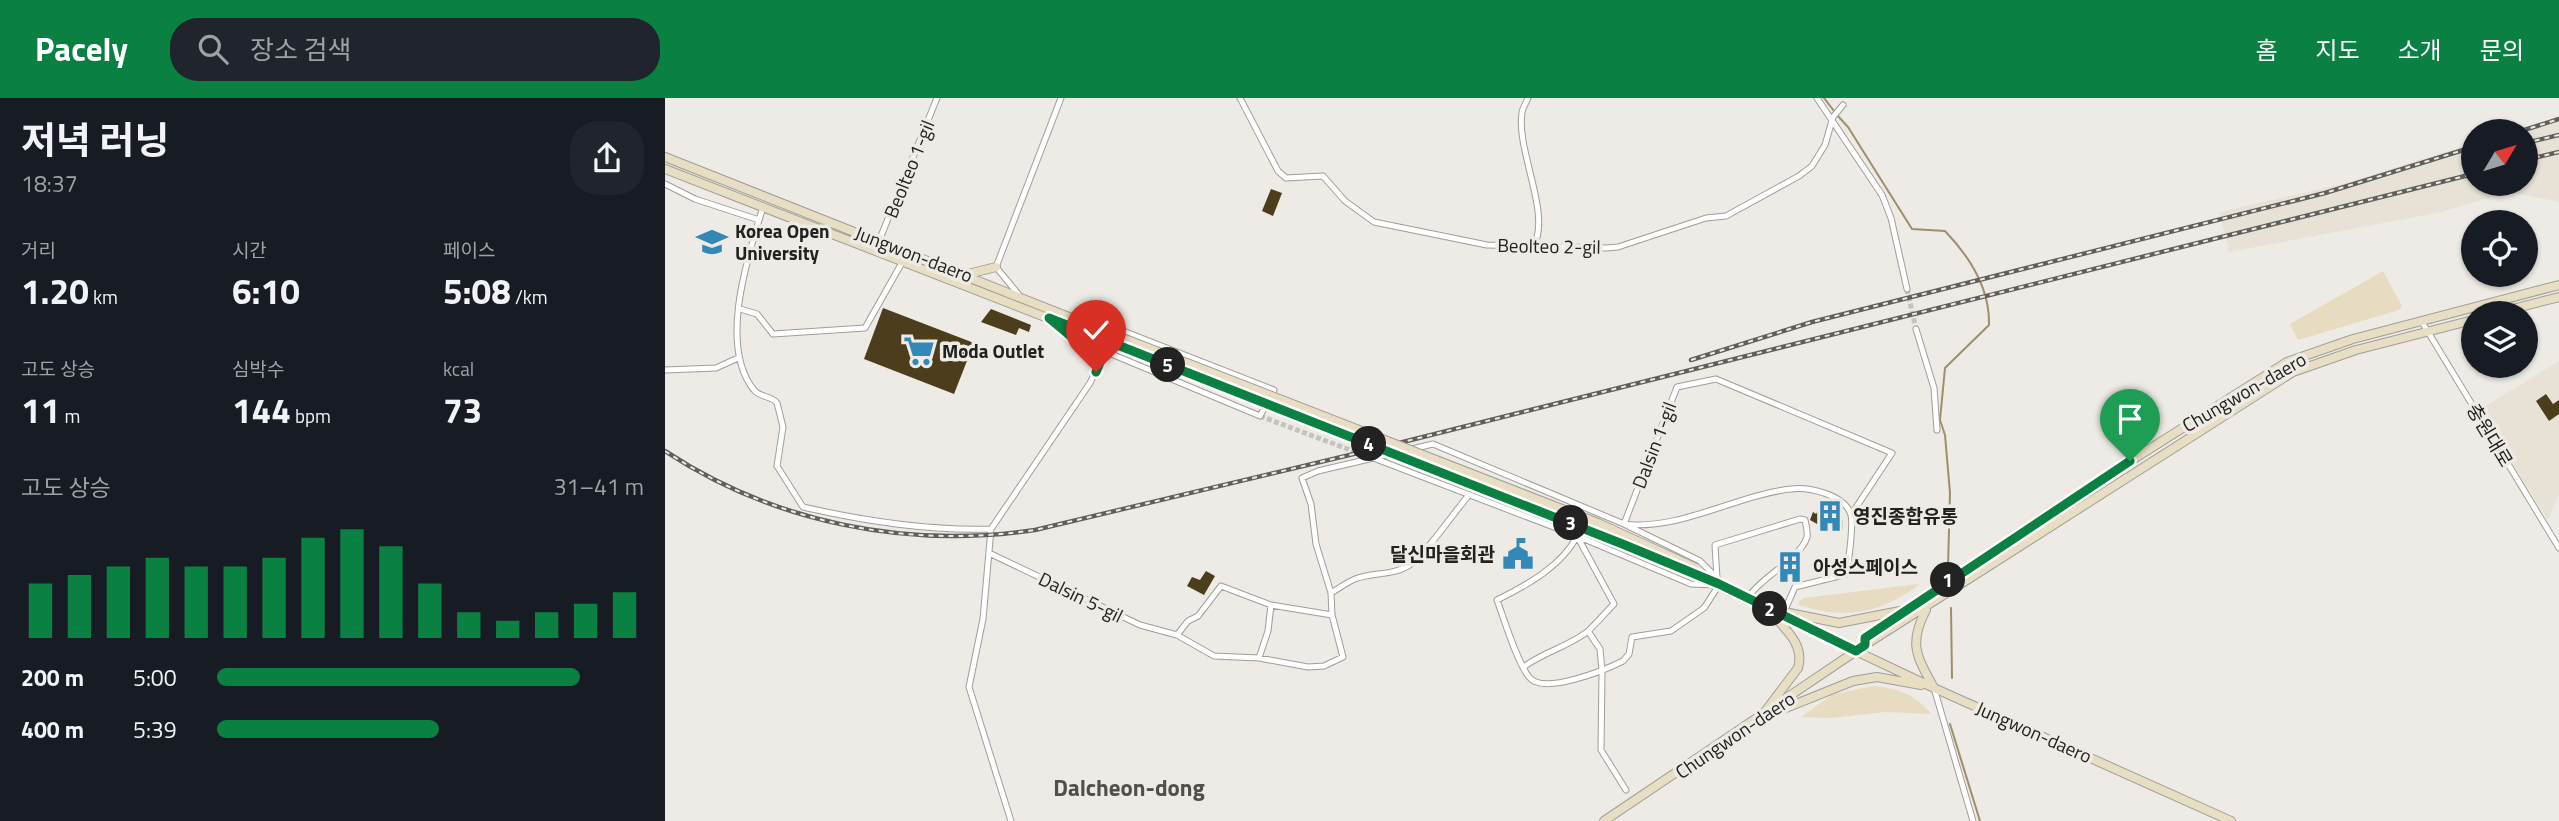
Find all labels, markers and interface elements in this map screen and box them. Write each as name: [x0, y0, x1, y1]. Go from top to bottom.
search box: [170, 18, 660, 81]
text: Pacely: [35, 24, 128, 74]
icon: search: [194, 30, 232, 68]
text: 장소 검색: [250, 30, 351, 69]
text: 홈: [2255, 32, 2277, 68]
text: 지도: [2315, 32, 2360, 68]
text: 소개: [2398, 32, 2442, 68]
text: 문의: [2480, 32, 2524, 68]
text: 저녁 러닝: [21, 111, 169, 169]
street label: Beolteo 1-gil: [876, 115, 941, 222]
north arrow: [2461, 119, 2537, 196]
map controls: [2461, 119, 2538, 378]
button: share: [570, 121, 644, 195]
text: 18:37: [21, 166, 78, 201]
button: locate: [2461, 210, 2538, 287]
place label: Korea Open University: [735, 216, 830, 267]
street label: Jungwon-daero: [851, 218, 977, 289]
school or university icon: Korea Open University: [695, 225, 729, 259]
street label: Beolteo 2-gil: [1497, 230, 1601, 261]
text: 거리: [21, 235, 56, 264]
text: 시간: [232, 235, 267, 264]
text: 페이스: [443, 235, 495, 264]
text: 1.20: [21, 264, 89, 318]
text: 6:10: [232, 264, 300, 318]
text: 5:08: [443, 264, 511, 318]
text: km: [89, 282, 118, 311]
text: /km: [511, 282, 548, 311]
pin: [1066, 300, 1126, 372]
button: layers: [2461, 301, 2538, 378]
icon: check: [1077, 311, 1115, 349]
supermarket icon: Moda Outlet: [902, 334, 936, 368]
place label: Moda Outlet: [942, 336, 1044, 365]
street label: Chungwon-daero: [2176, 344, 2311, 439]
pin: 5: [1151, 348, 1185, 382]
text: 5: [1162, 350, 1173, 379]
text: 고도 상승: [21, 354, 95, 383]
text: 심박수: [232, 354, 284, 383]
text: kcal: [443, 354, 474, 383]
text: 11: [21, 383, 60, 437]
text: 144: [232, 383, 291, 437]
text: 73: [443, 383, 482, 437]
pin: [2100, 389, 2160, 461]
street label: Dalsin 1-gil: [1624, 397, 1683, 492]
street label: 충원대로: [2460, 397, 2521, 472]
icon: arrive: [2111, 400, 2149, 438]
text: m: [60, 401, 80, 430]
text: bpm: [291, 401, 331, 430]
pin: 4: [1351, 426, 1387, 462]
text: 4: [1363, 429, 1374, 458]
text: 31–41 m: [554, 469, 644, 504]
text: 고도 상승: [21, 470, 111, 505]
building icon: 영진종합유통: [1813, 499, 1847, 533]
place label: 영진종합유통: [1853, 501, 1958, 530]
pin: 3: [1553, 506, 1588, 540]
text: 3: [1565, 508, 1576, 537]
public building icon: 달신마을회관: [1501, 537, 1535, 571]
place label: 달신마을회관: [1390, 539, 1496, 568]
building icon: 아성스페이스: [1773, 550, 1807, 584]
place label: 아성스페이스: [1813, 552, 1918, 581]
pin: 1: [1931, 562, 1965, 598]
street label: Dalsin 5-gil: [1034, 564, 1128, 629]
text: 1: [1942, 565, 1953, 594]
pin: 2: [1753, 592, 1787, 626]
text: 2: [1764, 594, 1775, 623]
text: 200 m: [21, 660, 84, 695]
text: 5:00: [133, 660, 177, 695]
street label: Chungwon-daero: [1669, 684, 1800, 786]
street label: Jungwon-daero: [1972, 693, 2097, 770]
text: 400 m: [21, 712, 84, 747]
text: 5:39: [133, 712, 177, 747]
district label: Dalcheon-dong: [1053, 770, 1205, 805]

